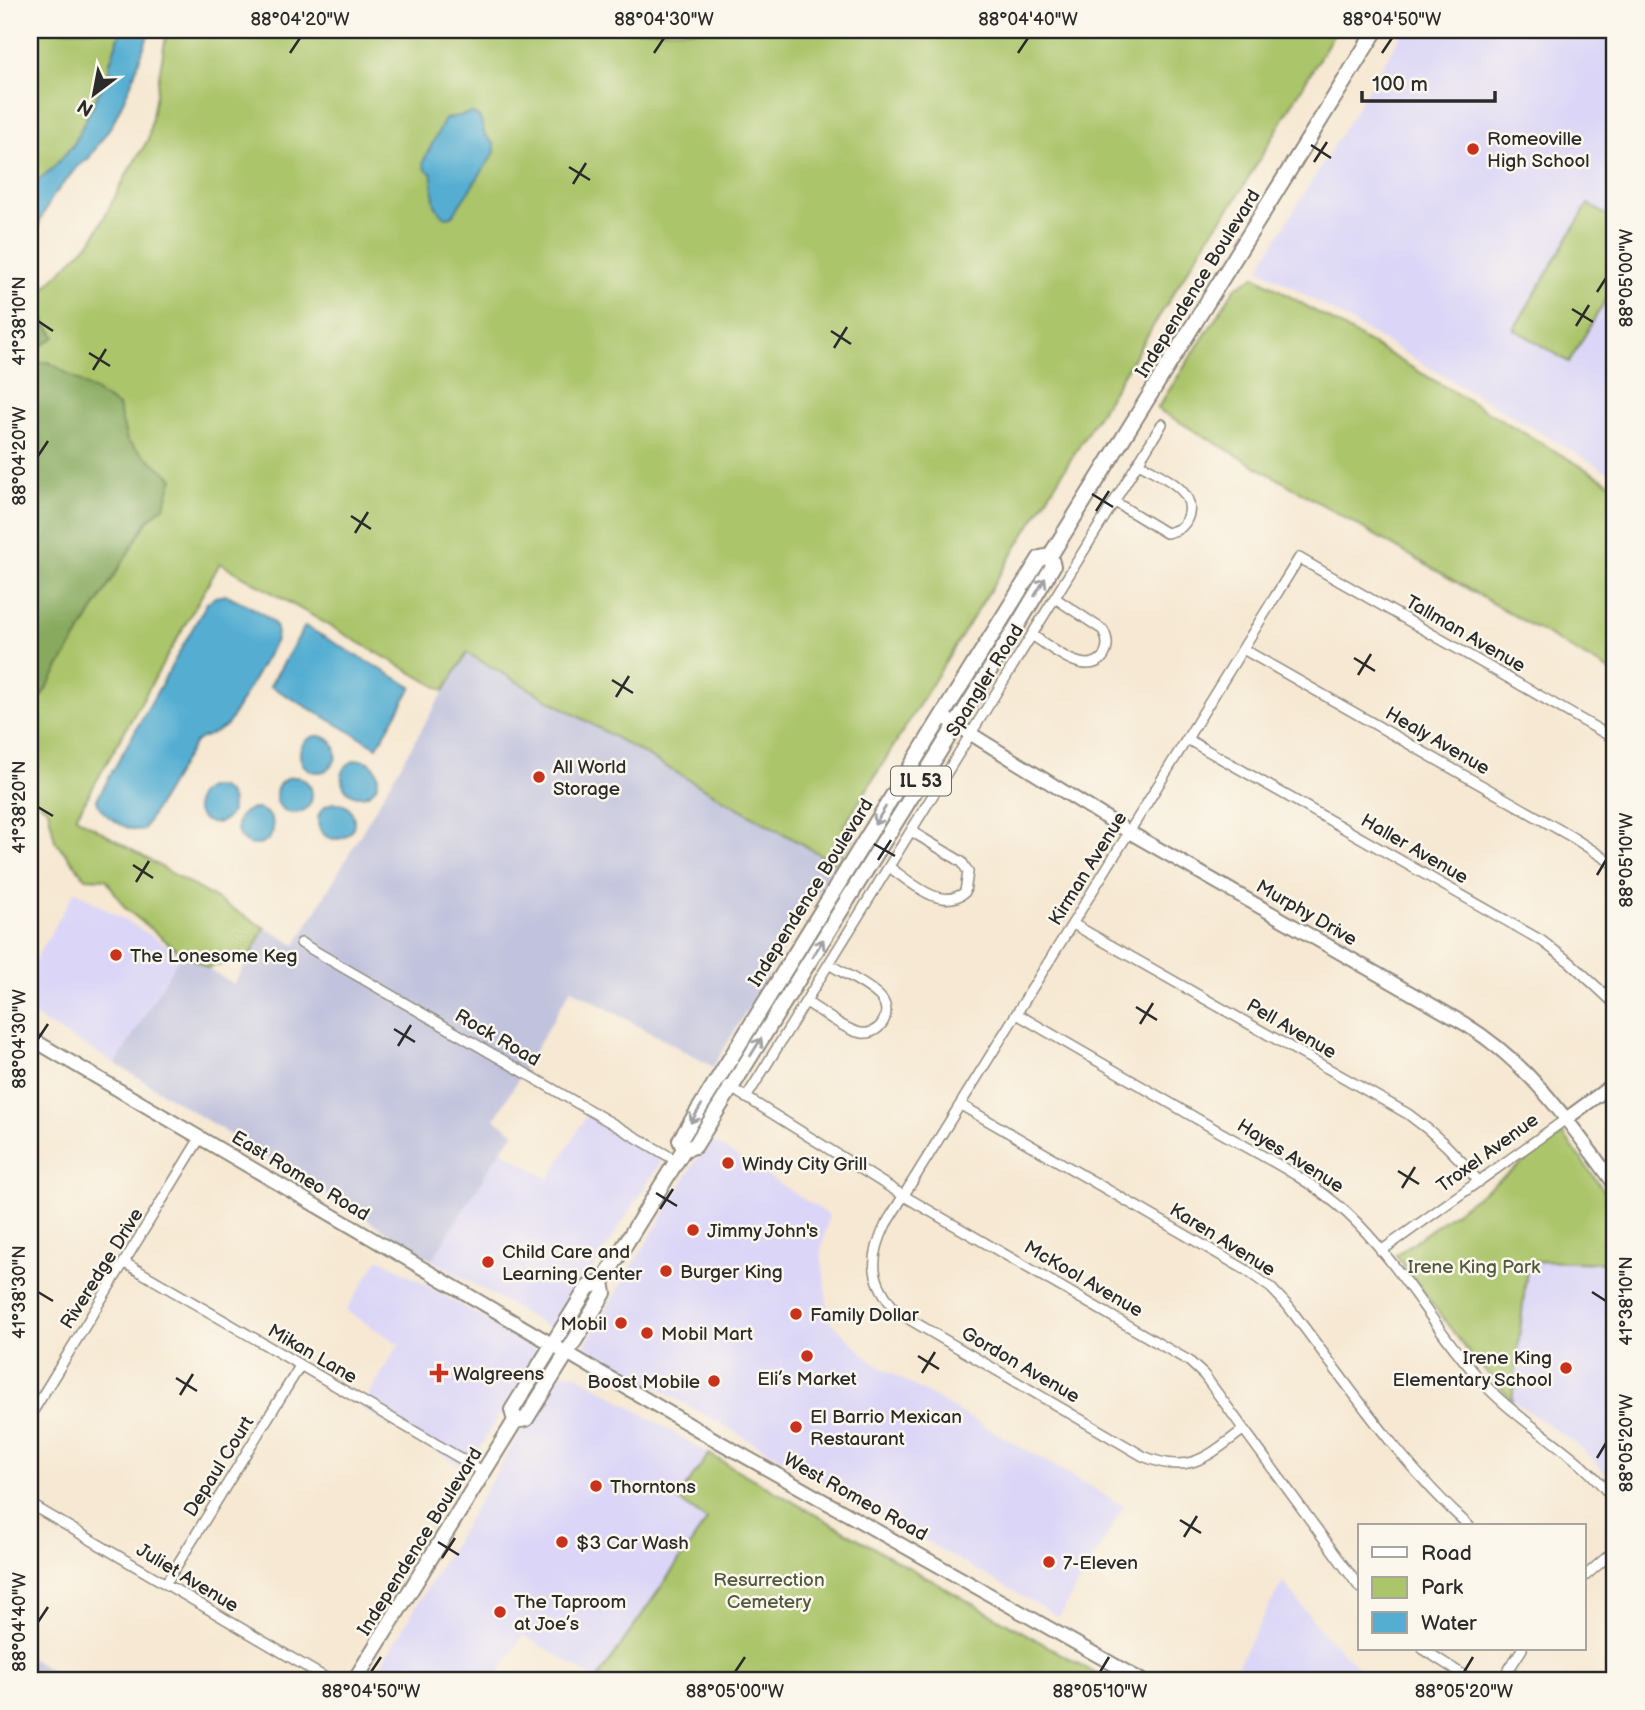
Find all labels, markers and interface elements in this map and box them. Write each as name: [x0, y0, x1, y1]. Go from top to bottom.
text: 88°04'20"W: [250, 9, 350, 30]
text: 88°04'30"W: [614, 9, 714, 30]
text: 88°04'40"W: [978, 9, 1078, 30]
text: 88°04'50"W: [1343, 9, 1442, 30]
north arrow: [60, 60, 130, 130]
scale bar: [1362, 60, 1494, 104]
text: 100 m: [1372, 72, 1428, 97]
text: N: [74, 94, 98, 121]
place label: Romeoville High School: [1487, 128, 1590, 173]
marker: Romeoville High School: [1465, 141, 1481, 157]
street label: Independence Boulevard: [1131, 185, 1266, 382]
text: 88°05'00"W: [1616, 228, 1637, 327]
text: 41°38'10"N: [9, 276, 30, 366]
text: 88°04'20"W: [9, 406, 30, 506]
one-way arrow: [1034, 578, 1048, 598]
street label: Tallman Avenue: [1401, 591, 1529, 678]
street label: Spangler Road: [942, 620, 1029, 741]
street label: Healy Avenue: [1381, 702, 1493, 780]
place label: All World Storage: [553, 756, 626, 801]
text: 41°38'20"N: [9, 760, 30, 854]
road number: IL 53: [891, 766, 951, 796]
marker: All World Storage: [531, 769, 547, 785]
street label: Independence Boulevard: [744, 794, 879, 991]
one-way arrow: [873, 805, 887, 825]
street label: Kirman Avenue: [1044, 808, 1132, 930]
street label: Haller Avenue: [1357, 809, 1472, 889]
text: 88°05'10"W: [1616, 812, 1637, 907]
street label: Murphy Drive: [1252, 875, 1361, 951]
one-way arrow: [811, 938, 825, 958]
place label: The Lonesome Keg: [130, 945, 298, 968]
marker: The Lonesome Keg: [108, 947, 124, 963]
text: 88°04'30"W: [9, 989, 30, 1089]
street label: Pell Avenue: [1242, 994, 1340, 1064]
street label: Rock Road: [450, 1005, 544, 1072]
one-way arrow: [749, 1038, 764, 1057]
one-way arrow: [688, 1104, 703, 1123]
street label: Troxel Avenue: [1433, 1109, 1543, 1198]
street label: Hayes Avenue: [1233, 1114, 1348, 1198]
street label: East Romeo Road: [227, 1126, 373, 1227]
place label: Windy City Grill: [742, 1153, 867, 1176]
marker: Windy City Grill: [720, 1155, 736, 1171]
street label: Karen Avenue: [1165, 1199, 1279, 1282]
street label: Riveredge Drive: [56, 1204, 149, 1333]
place label: Jimmy John's: [707, 1220, 818, 1243]
marker: Jimmy John's: [685, 1222, 701, 1238]
street label: McKool Avenue: [1020, 1236, 1147, 1323]
place label: Child Care and Learning Center: [502, 1241, 643, 1286]
text: 41°38'30"N: [9, 1245, 30, 1339]
marker: Child Care and Learning Center: [480, 1254, 496, 1270]
park label: Irene King Park: [1408, 1256, 1541, 1279]
text: 41°38'10"N: [1616, 1256, 1637, 1346]
place label: Burger King: [680, 1261, 783, 1284]
marker: Burger King: [658, 1263, 674, 1279]
place label: Family Dollar: [810, 1304, 920, 1327]
marker: Family Dollar: [788, 1306, 804, 1322]
place label: Mobil: [560, 1313, 607, 1336]
marker: Mobil: [613, 1315, 629, 1331]
street label: Mikan Lane: [263, 1319, 361, 1389]
street label: Gordon Avenue: [957, 1322, 1084, 1408]
place label: Mobil Mart: [661, 1323, 753, 1346]
marker: Mobil Mart: [639, 1325, 655, 1341]
place label: Irene King Elementary School: [1393, 1347, 1552, 1392]
marker: Eli’s Market: [799, 1348, 815, 1364]
marker: Irene King Elementary School: [1558, 1360, 1574, 1376]
place label: Walgreens: [453, 1363, 544, 1386]
marker: Walgreens: [431, 1365, 447, 1381]
place label: Eli’s Market: [757, 1368, 857, 1391]
place label: Boost Mobile: [587, 1371, 700, 1394]
marker: Boost Mobile: [706, 1373, 722, 1389]
text: 88°05'20"W: [1616, 1393, 1637, 1492]
place label: El Barrio Mexican Restaurant: [810, 1406, 962, 1451]
street label: Depaul Court: [179, 1412, 259, 1521]
marker: El Barrio Mexican Restaurant: [788, 1419, 804, 1435]
street label: Independence Boulevard: [353, 1443, 488, 1640]
street label: West Romeo Road: [779, 1448, 931, 1546]
place label: Thorntons: [610, 1476, 696, 1499]
marker: Thorntons: [588, 1478, 604, 1494]
legend: [1358, 1524, 1586, 1650]
place label: $3 Car Wash: [576, 1532, 689, 1555]
marker: $3 Car Wash: [554, 1534, 570, 1550]
street label: Juliet Avenue: [132, 1539, 242, 1618]
text: Road: [1421, 1541, 1472, 1566]
place label: 7-Eleven: [1063, 1552, 1138, 1575]
marker: 7-Eleven: [1041, 1554, 1057, 1570]
park label: Resurrection Cemetery: [713, 1569, 825, 1614]
text: 88°04'40"W: [9, 1572, 30, 1672]
text: Park: [1421, 1575, 1464, 1600]
place label: The Taproom at Joe’s: [514, 1591, 626, 1636]
marker: The Taproom at Joe’s: [492, 1604, 508, 1620]
text: Water: [1421, 1611, 1477, 1636]
text: 88°04'50"W: [322, 1681, 421, 1702]
text: 88°05'00"W: [686, 1681, 785, 1702]
text: 88°05'10"W: [1053, 1681, 1148, 1702]
text: 88°05'20"W: [1415, 1681, 1514, 1702]

